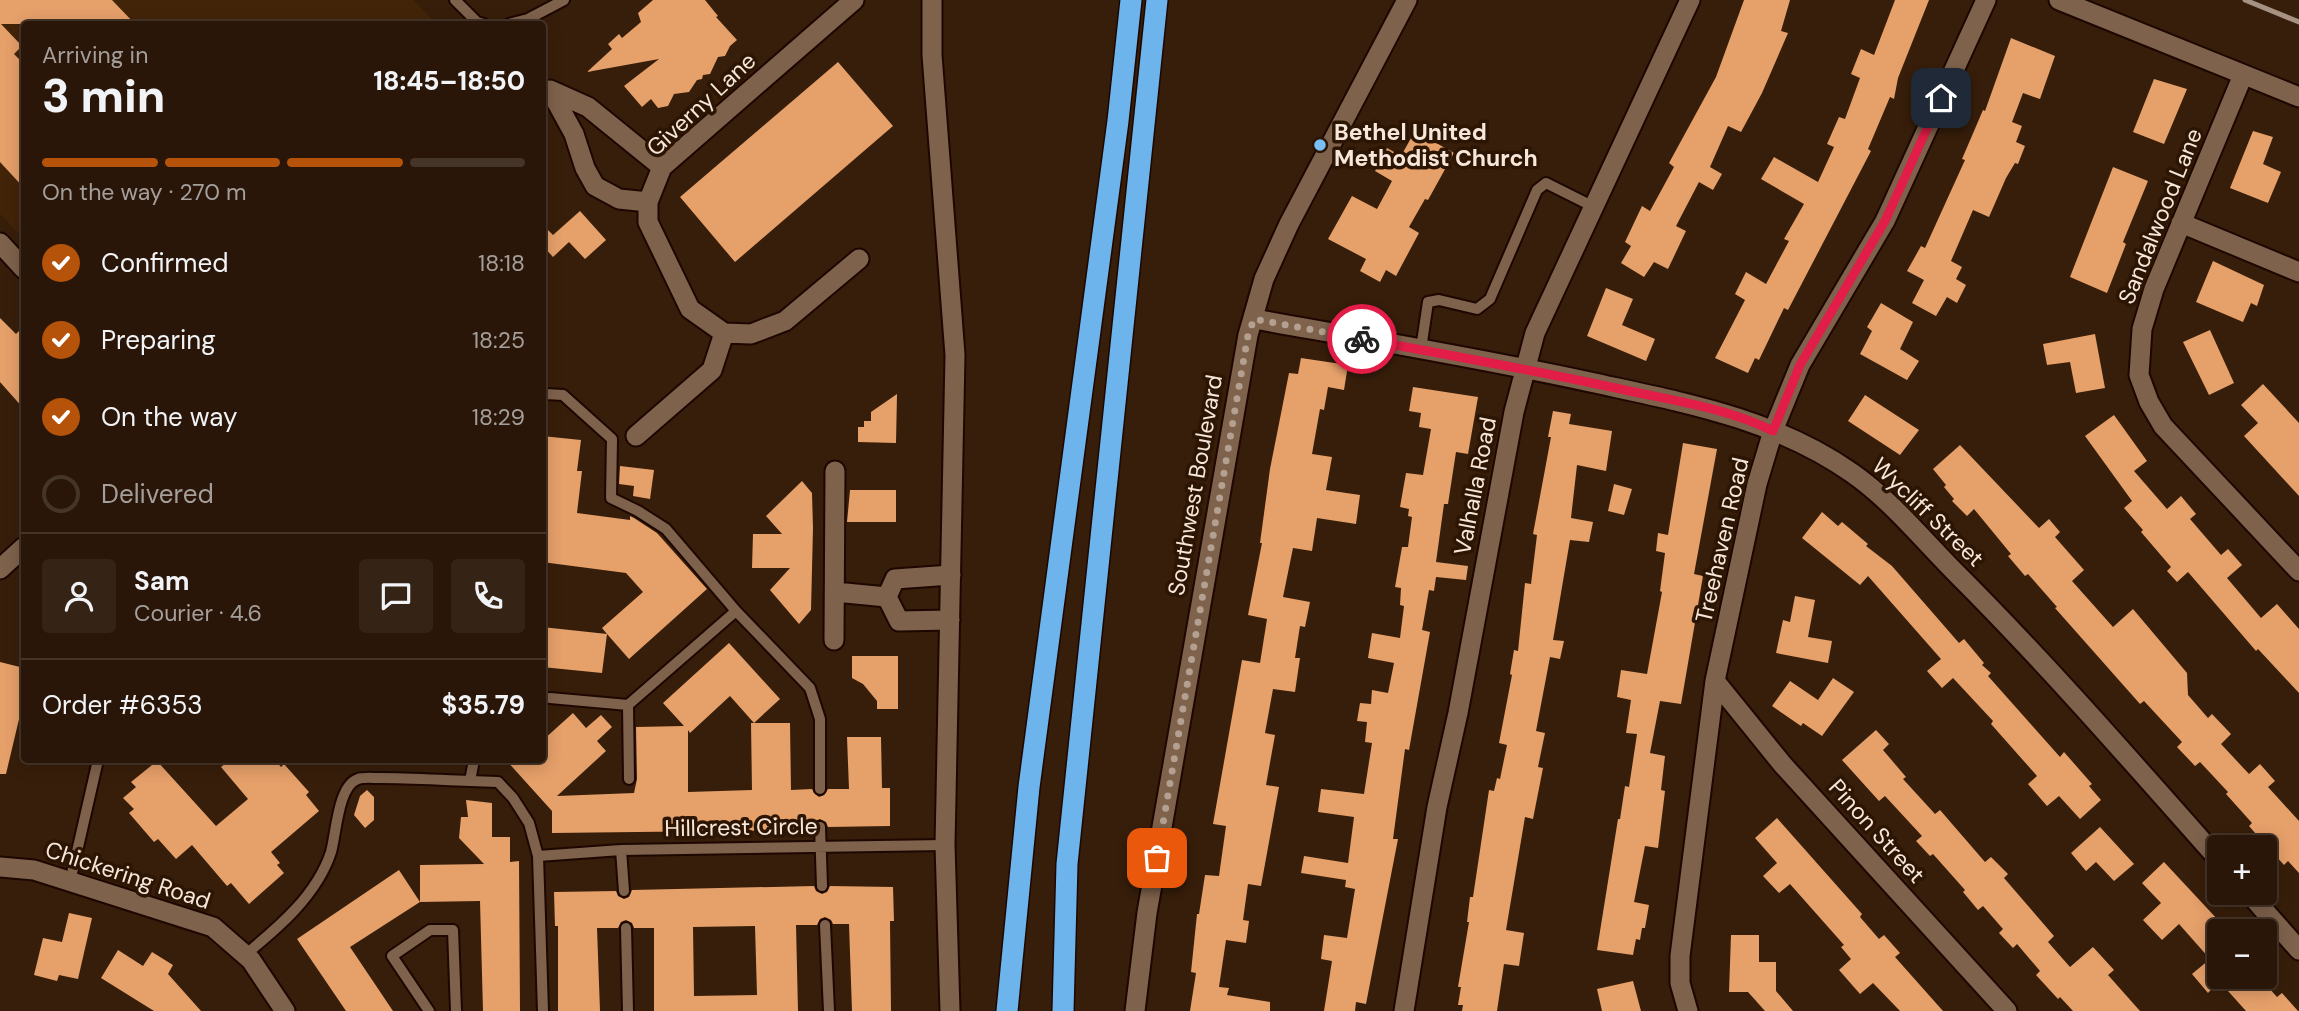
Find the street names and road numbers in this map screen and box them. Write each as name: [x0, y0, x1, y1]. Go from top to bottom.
street label: Giverny Lane: [640, 46, 762, 162]
street label: Sandalwood Lane: [2111, 124, 2209, 308]
street label: Southwest Boulevard: [1161, 372, 1229, 598]
street label: Valhalla Road: [1447, 414, 1503, 558]
street label: Wycliff Street: [1866, 451, 1990, 573]
street label: Treehaven Road: [1688, 454, 1756, 626]
street label: Pinon Street: [1822, 773, 1932, 889]
street label: Hillcrest Circle: [664, 811, 818, 843]
street label: Chickering Road: [42, 834, 214, 916]

